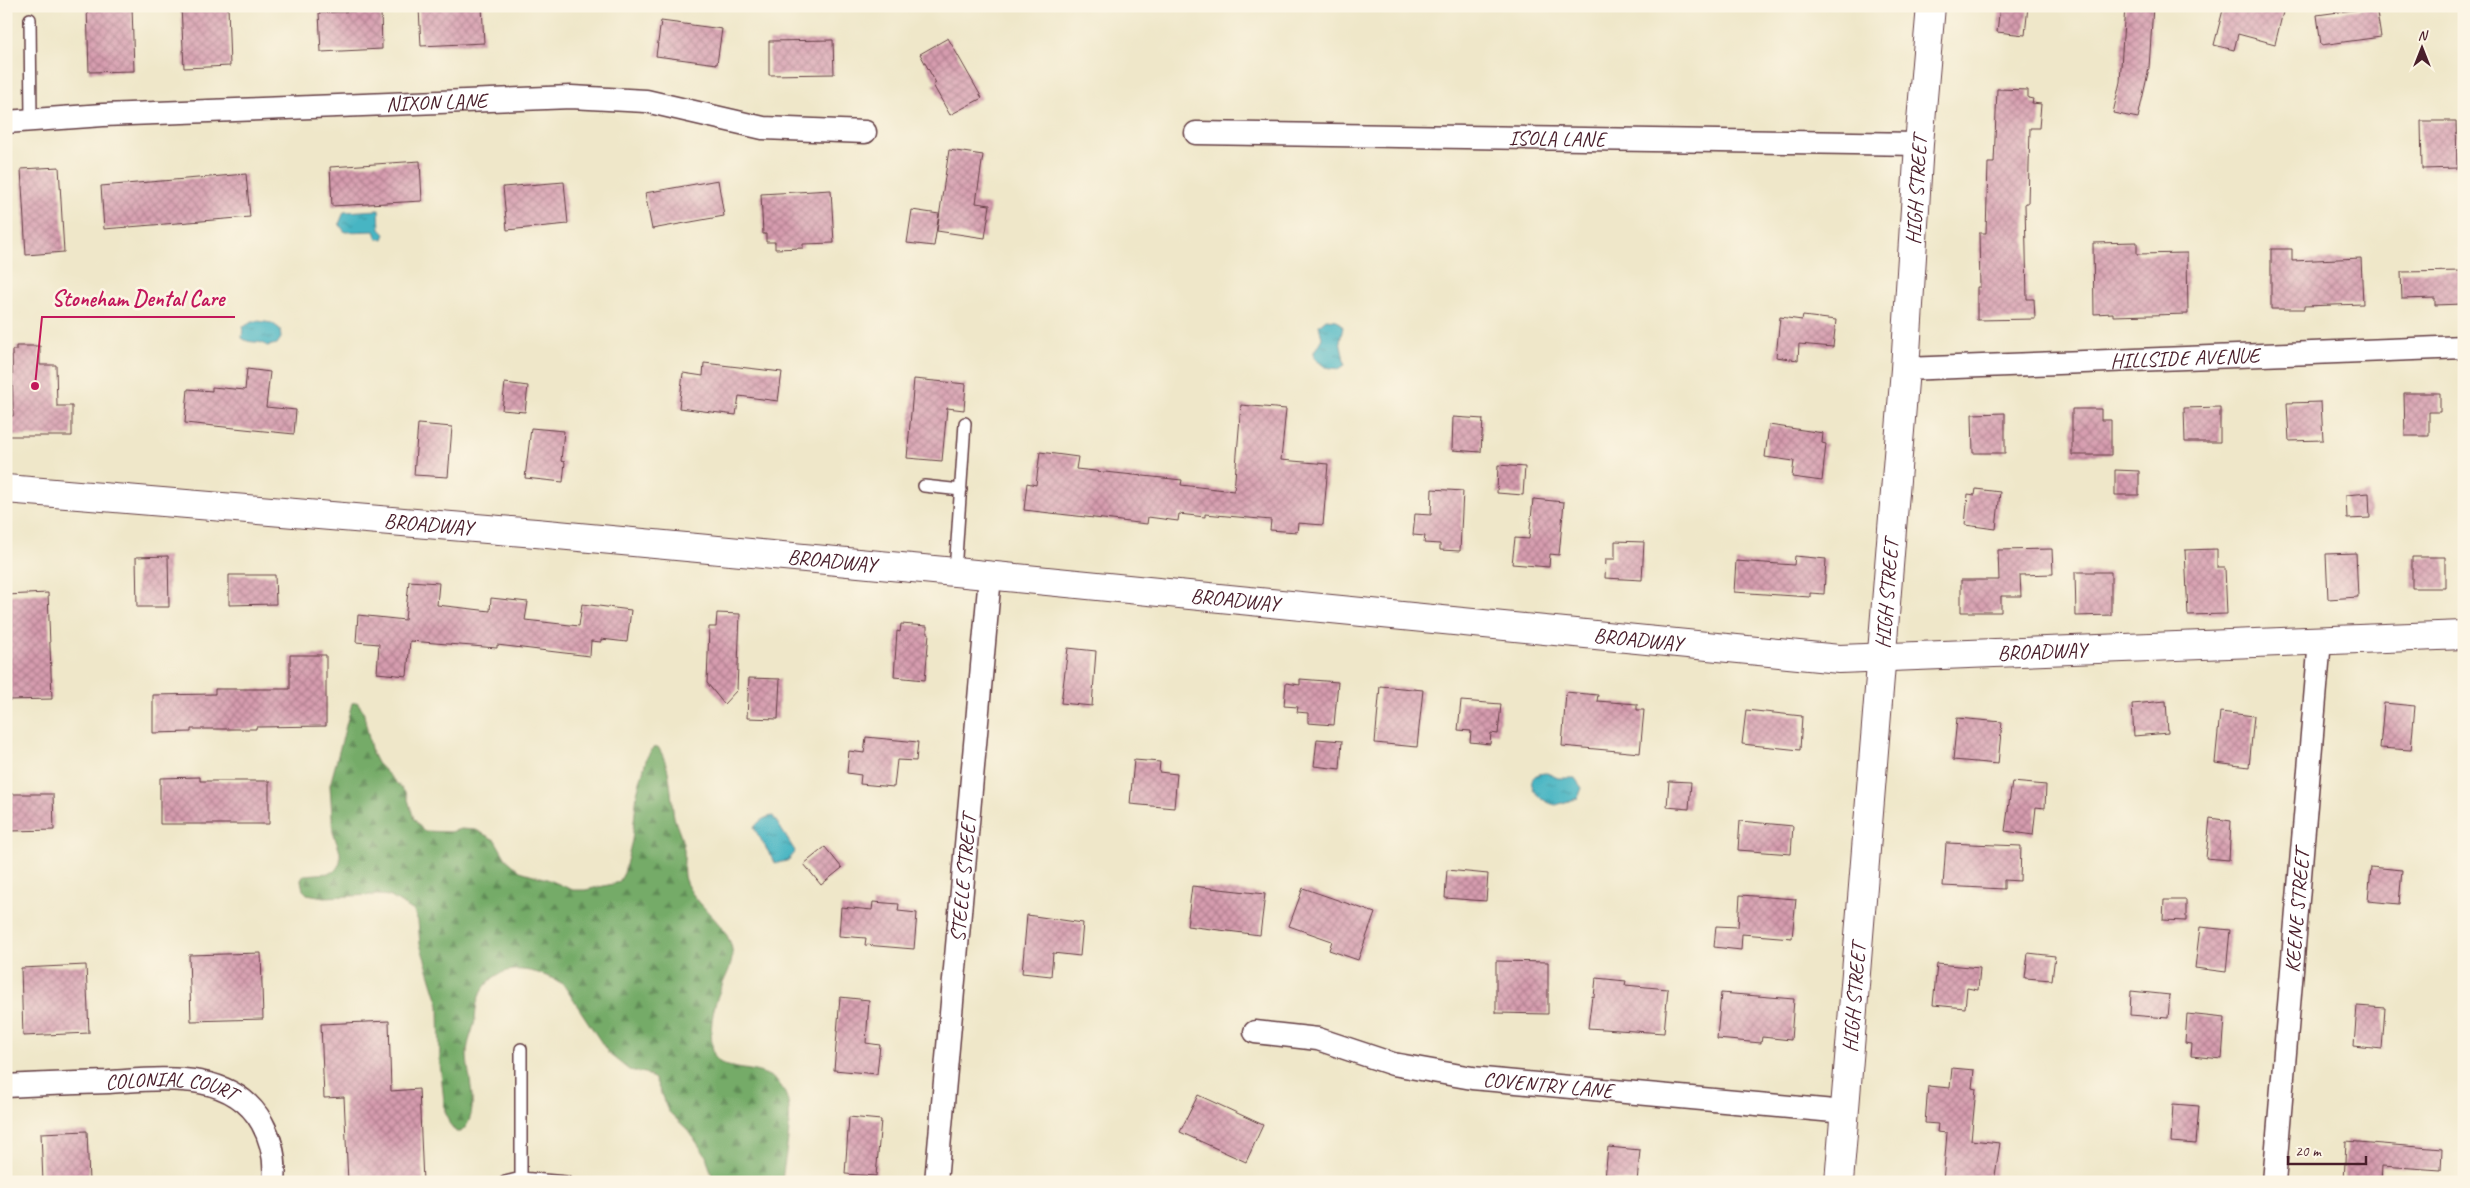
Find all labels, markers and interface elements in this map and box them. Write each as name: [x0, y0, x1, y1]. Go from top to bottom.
north arrow: [2398, 22, 2448, 72]
text: N: [2418, 27, 2429, 44]
street label: NIXON LANE: [386, 87, 490, 117]
street label: ISOLA LANE: [1508, 125, 1608, 152]
street label: HIGH STREET: [1900, 130, 1933, 245]
callout: Stoneham Dental Care: [42, 280, 235, 317]
text: Stoneham Dental Care: [52, 285, 227, 313]
street label: HILLSIDE AVENUE: [2110, 342, 2263, 374]
street label: BROADWAY: [383, 507, 477, 541]
street label: HIGH STREET: [1869, 534, 1904, 649]
street label: BROADWAY: [786, 543, 881, 578]
street label: BROADWAY: [1189, 582, 1284, 617]
street label: BROADWAY: [1592, 622, 1687, 657]
street label: BROADWAY: [1997, 636, 2090, 666]
street label: STEELE STREET: [944, 809, 982, 943]
street label: KEENE STREET: [2279, 843, 2316, 974]
street label: HIGH STREET: [1837, 938, 1872, 1053]
street label: COLONIAL COURT: [105, 1066, 246, 1108]
street label: COVENTRY LANE: [1482, 1066, 1617, 1104]
scale bar: [2288, 1133, 2365, 1165]
text: 20 m: [2295, 1142, 2322, 1161]

